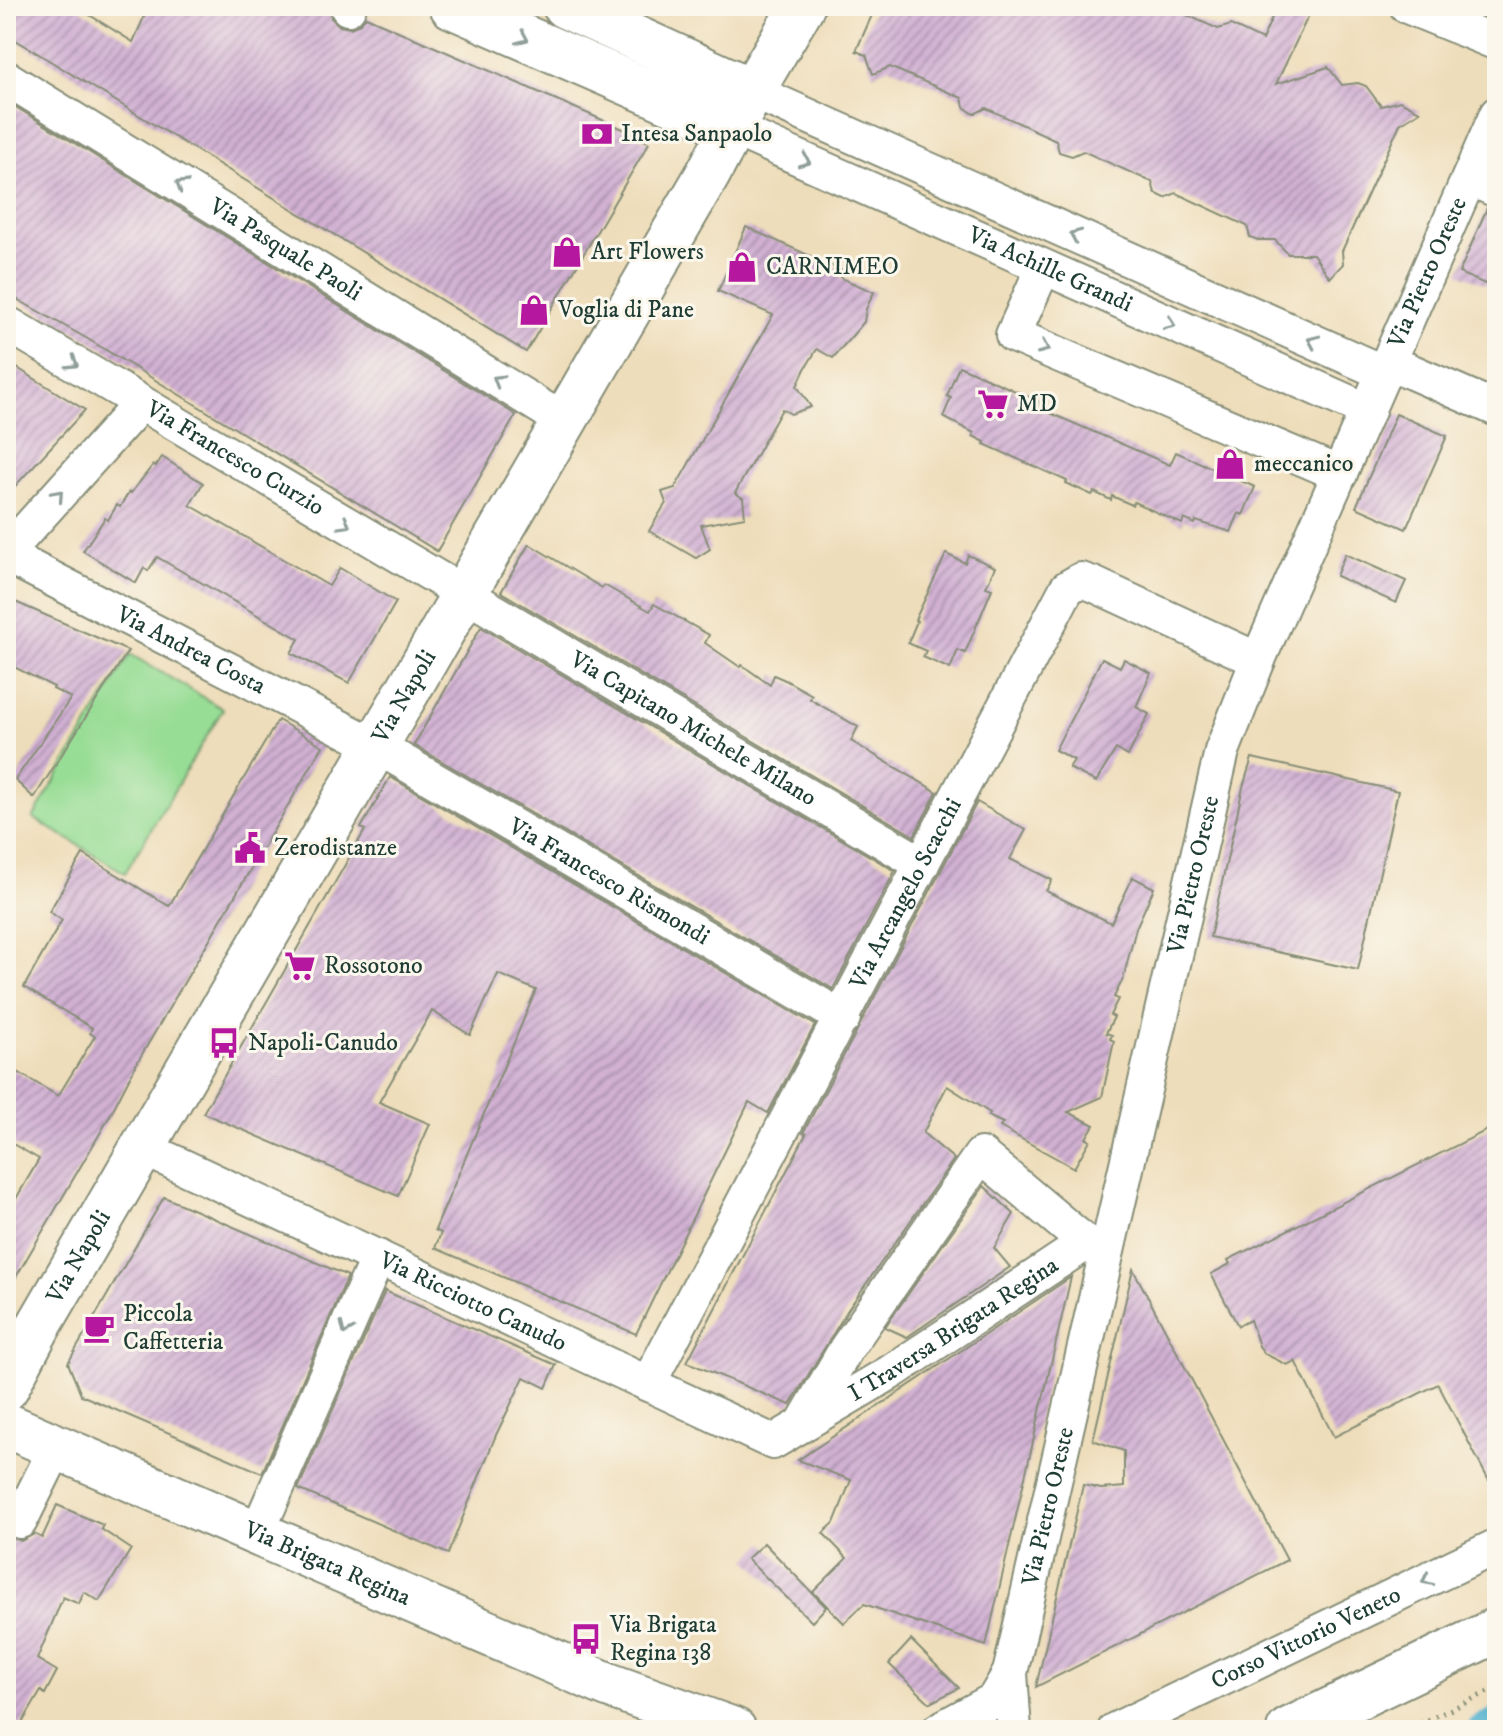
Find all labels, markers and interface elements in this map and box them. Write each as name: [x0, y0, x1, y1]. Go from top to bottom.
one-way arrow: [515, 28, 529, 44]
bank icon: Intesa Sanpaolo: [580, 117, 614, 151]
place label: Intesa Sanpaolo: [621, 119, 772, 149]
one-way arrow: [797, 151, 812, 167]
one-way arrow: [175, 180, 190, 195]
street label: Via Pasquale Paoli: [203, 191, 367, 308]
street label: Via Pietro Oreste: [1381, 192, 1474, 354]
street label: Via Achille Grandi: [962, 220, 1137, 319]
one-way arrow: [1069, 229, 1083, 245]
shop icon: Art Flowers: [550, 235, 584, 269]
place label: Art Flowers: [591, 237, 704, 267]
shop icon: CARNIMEO: [725, 250, 759, 284]
place label: CARNIMEO: [766, 252, 899, 282]
shop icon: Voglia di Pane: [517, 293, 551, 327]
place label: Voglia di Pane: [557, 295, 694, 325]
one-way arrow: [1162, 315, 1177, 331]
one-way arrow: [1306, 335, 1321, 351]
one-way arrow: [1036, 338, 1050, 354]
one-way arrow: [64, 353, 79, 369]
one-way arrow: [492, 374, 507, 389]
supermarket icon: MD: [976, 387, 1010, 421]
place label: MD: [1017, 389, 1057, 419]
street label: Via Francesco Curzio: [140, 394, 330, 523]
shop icon: meccanico: [1213, 447, 1247, 481]
place label: meccanico: [1254, 449, 1354, 479]
one-way arrow: [48, 490, 63, 505]
one-way arrow: [336, 514, 351, 529]
street label: Via Andrea Costa: [110, 599, 271, 702]
street label: Via Capitano Michele Milano: [564, 644, 822, 813]
street label: Via Napoli: [365, 645, 443, 750]
street label: Via Arcangelo Scacchi: [843, 793, 969, 995]
street label: Via Pietro Oreste: [1161, 793, 1226, 958]
street label: Via Francesco Rismondi: [502, 811, 715, 952]
public building icon: Zerodistanze: [233, 831, 267, 865]
place label: Zerodistanze: [274, 833, 397, 863]
supermarket icon: Rossotono: [283, 949, 317, 983]
place label: Rossotono: [324, 951, 423, 981]
bus stop icon: Napoli-Canudo: [207, 1026, 241, 1060]
place label: Napoli-Canudo: [248, 1028, 398, 1058]
street label: Via Napoli: [40, 1205, 118, 1310]
street label: Via Ricciotto Canudo: [373, 1245, 571, 1359]
street label: I Traversa Brigata Regina: [843, 1250, 1065, 1409]
place label: Piccola Caffetteria: [123, 1299, 224, 1357]
cafe icon: Piccola Caffetteria: [82, 1311, 116, 1345]
one-way arrow: [340, 1321, 356, 1335]
street label: Via Pietro Oreste: [1015, 1424, 1081, 1590]
street label: Via Brigata Regina: [239, 1514, 416, 1613]
one-way arrow: [1420, 1571, 1435, 1586]
street label: Corso Vittorio Veneto: [1206, 1580, 1406, 1696]
place label: Via Brigata Regina 138: [609, 1610, 717, 1668]
bus stop icon: Via Brigata Regina 138: [569, 1622, 603, 1656]

